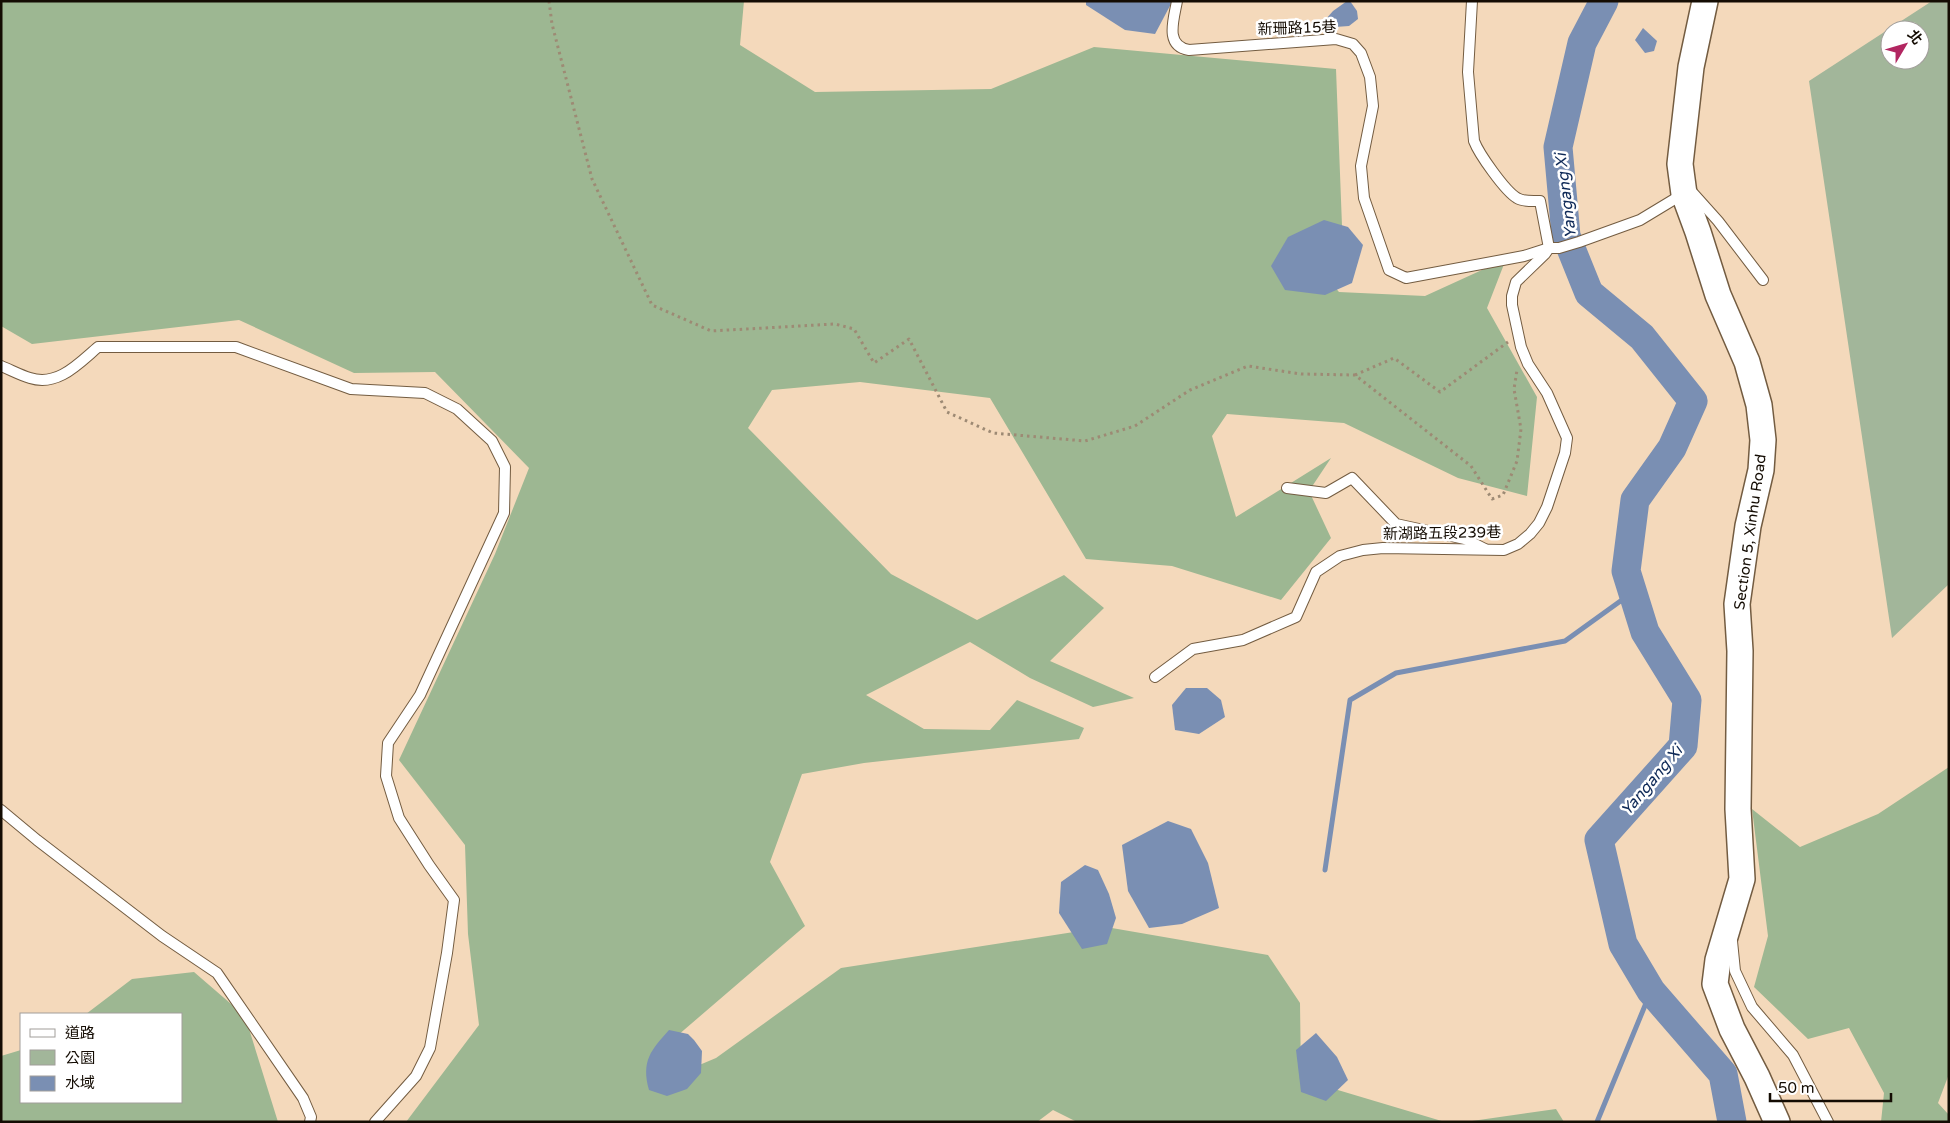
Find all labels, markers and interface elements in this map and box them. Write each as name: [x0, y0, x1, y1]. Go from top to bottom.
street label: 新珊路15巷: [1257, 18, 1337, 38]
north arrow: [1880, 20, 1930, 70]
text: 北: [1904, 27, 1926, 48]
water label: Yangang Xi: [1551, 150, 1581, 240]
street label: Section 5, Xinhu Road: [1730, 453, 1770, 611]
street label: 新湖路五段239巷: [1383, 523, 1501, 543]
water label: Yangang Xi: [1617, 740, 1688, 820]
legend: [20, 1013, 182, 1103]
text: 道路: [65, 1024, 95, 1042]
text: 公園: [65, 1049, 95, 1067]
scale bar: [1770, 1070, 1891, 1102]
text: 水域: [65, 1074, 95, 1092]
text: 50 m: [1778, 1079, 1815, 1097]

